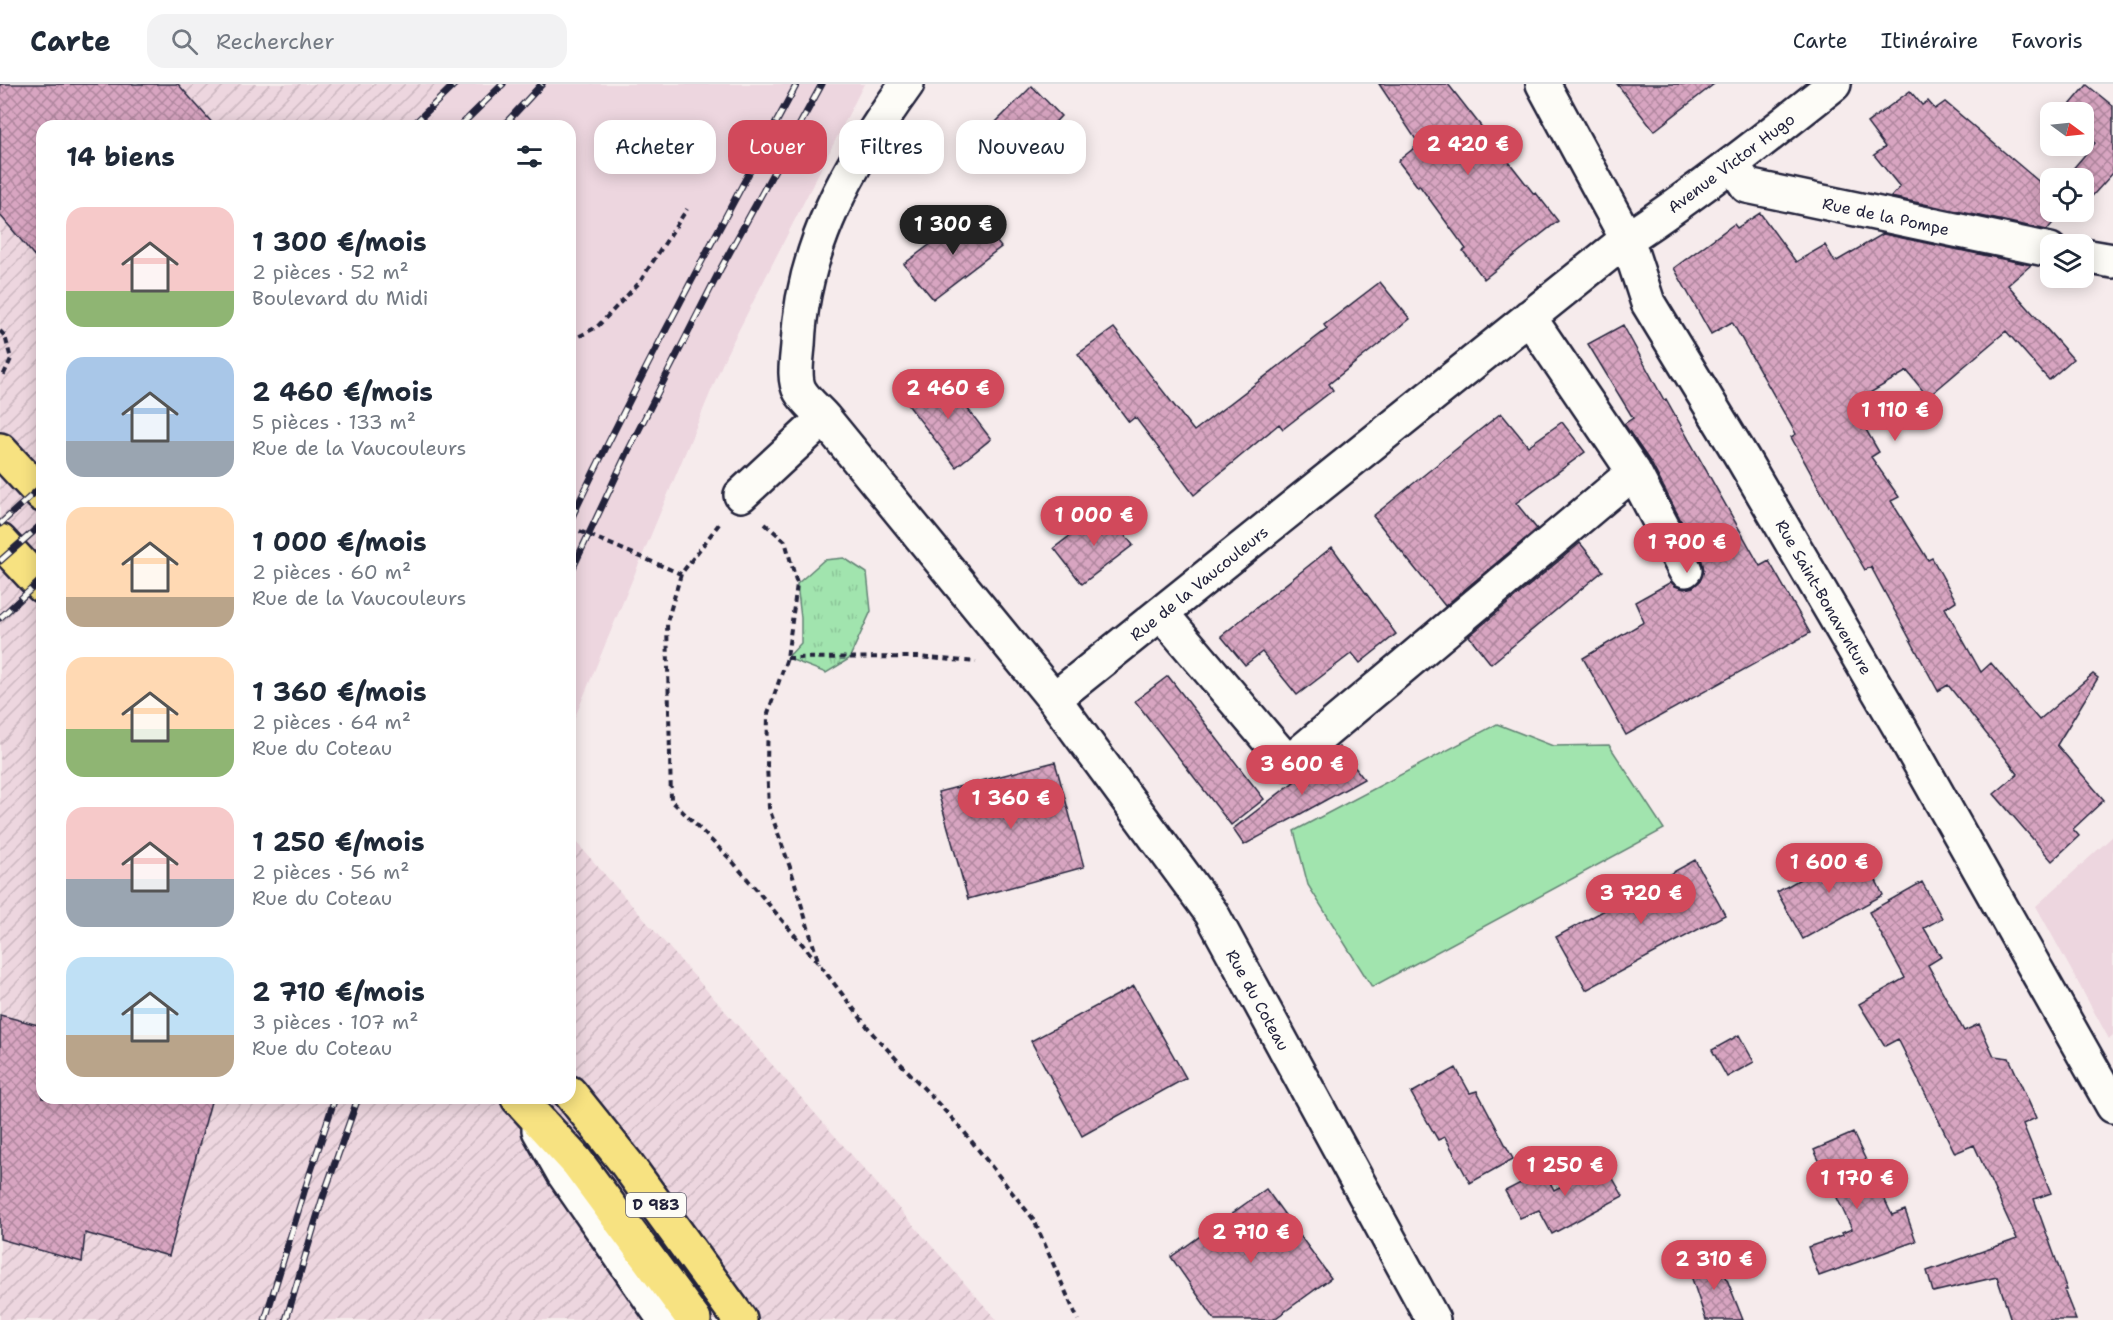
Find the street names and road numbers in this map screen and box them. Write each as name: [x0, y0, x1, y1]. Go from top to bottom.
street label: Avenue Victor Hugo: [1664, 109, 1799, 218]
street label: Rue de la Pompe: [1821, 193, 1951, 240]
street label: Rue Saint-Bonaventure: [1771, 516, 1877, 679]
street label: Rue de la Vaucouleurs: [1126, 521, 1273, 646]
street label: Rue du Coteau: [1221, 946, 1294, 1054]
road number: D 983: [626, 1193, 686, 1217]

